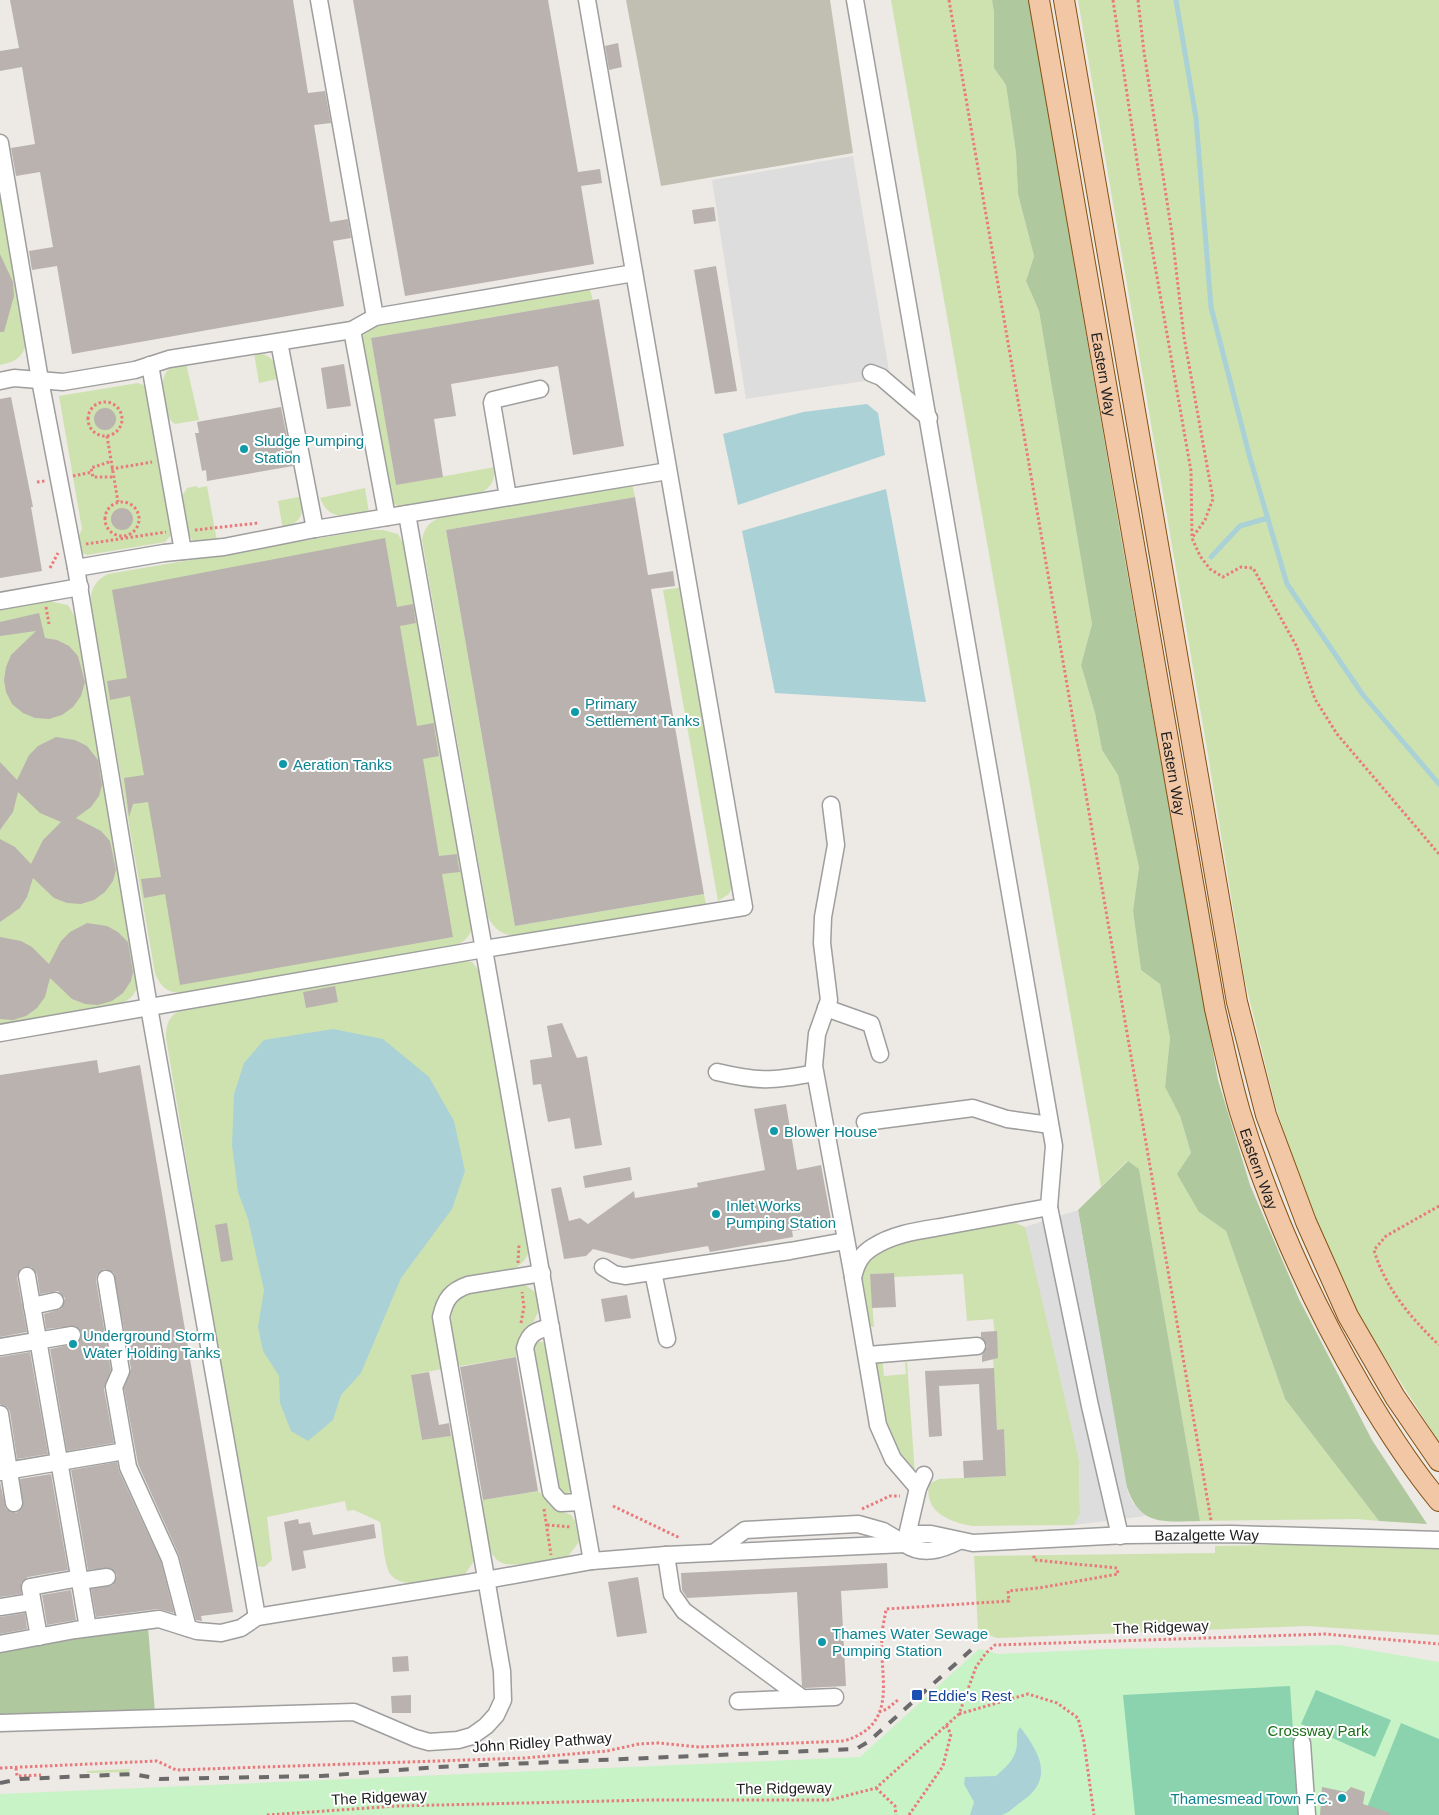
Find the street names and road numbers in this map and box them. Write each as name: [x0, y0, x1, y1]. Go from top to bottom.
street label: Eastern Way: [1089, 331, 1120, 418]
street label: Eastern Way: [1158, 730, 1190, 817]
street label: Eastern Way: [1237, 1126, 1282, 1212]
street label: Bazalgette Way: [1154, 1525, 1260, 1543]
street label: The Ridgeway: [1113, 1617, 1210, 1637]
street label: John Ridley Pathway: [472, 1729, 613, 1755]
street label: The Ridgeway: [736, 1779, 833, 1797]
street label: The Ridgeway: [331, 1786, 428, 1808]

